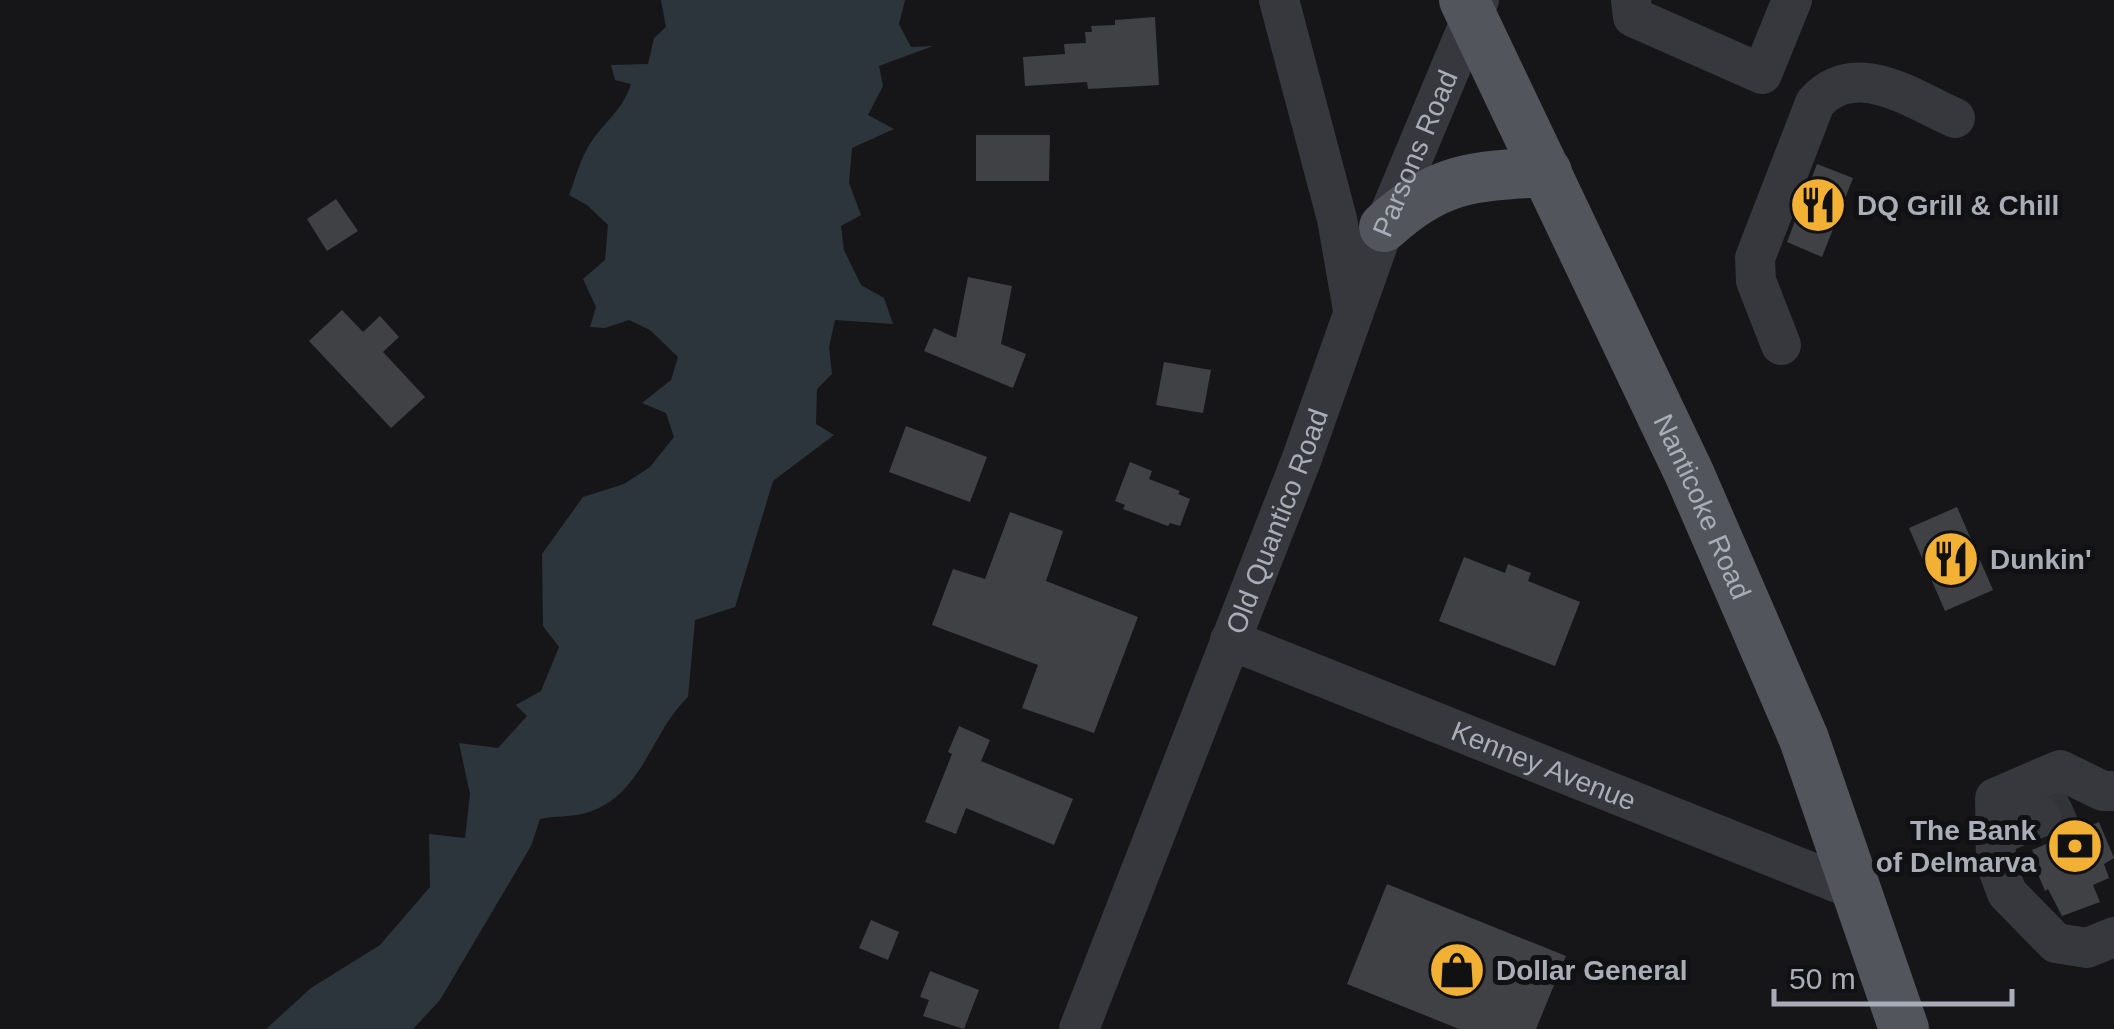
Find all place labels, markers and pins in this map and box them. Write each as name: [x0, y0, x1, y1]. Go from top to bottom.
restaurant icon: DQ Grill & Chill: [1788, 175, 1848, 235]
place label: DQ Grill & Chill: [1857, 190, 2059, 221]
restaurant icon: Dunkin': [1921, 529, 1981, 589]
place label: Dunkin': [1990, 544, 2092, 575]
place label: The Bank of Delmarva: [1876, 815, 2036, 878]
bank icon: The Bank of Delmarva: [2045, 816, 2105, 876]
shop icon: Dollar General: [1427, 940, 1487, 1000]
place label: Dollar General: [1496, 955, 1687, 986]

